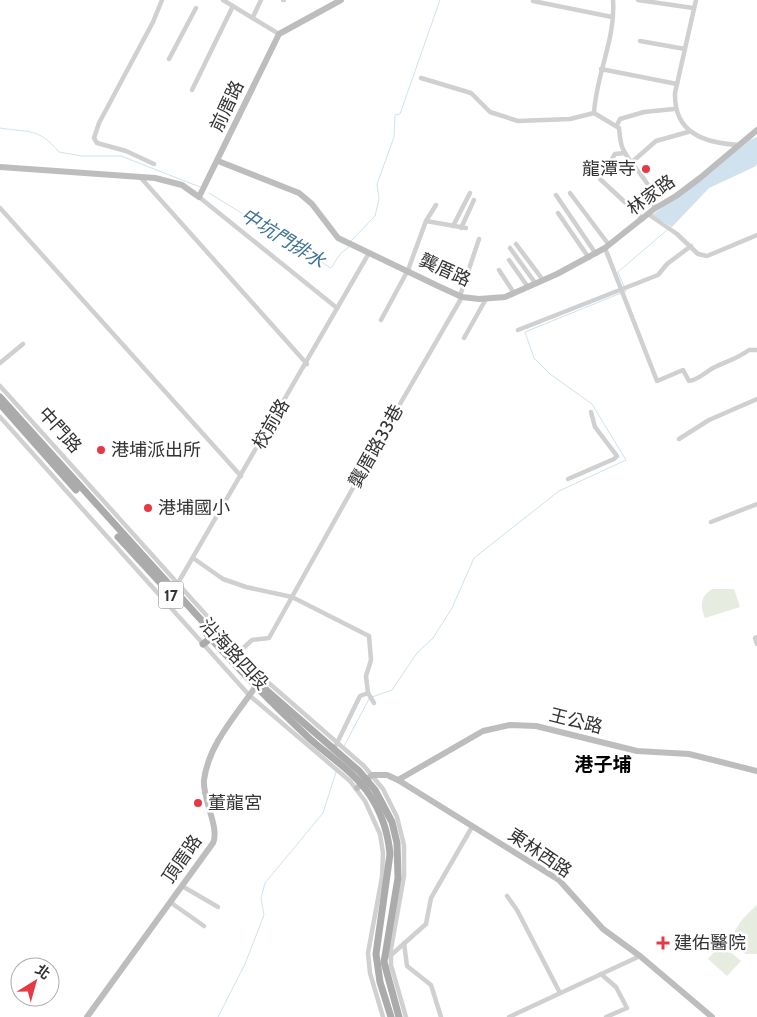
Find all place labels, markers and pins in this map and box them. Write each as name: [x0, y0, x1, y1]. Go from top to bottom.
place label: 龍潭寺: [582, 158, 636, 180]
marker: 龍潭寺: [640, 163, 652, 175]
place label: 港埔派出所: [111, 439, 201, 461]
marker: 港埔派出所: [95, 444, 107, 456]
place label: 港埔國小: [158, 497, 230, 519]
marker: 港埔國小: [142, 502, 154, 514]
place label: 董龍宮: [208, 792, 262, 814]
marker: 董龍宮: [192, 797, 204, 809]
place label: 建佑醫院: [674, 932, 746, 954]
marker: 建佑醫院: [656, 936, 670, 950]

